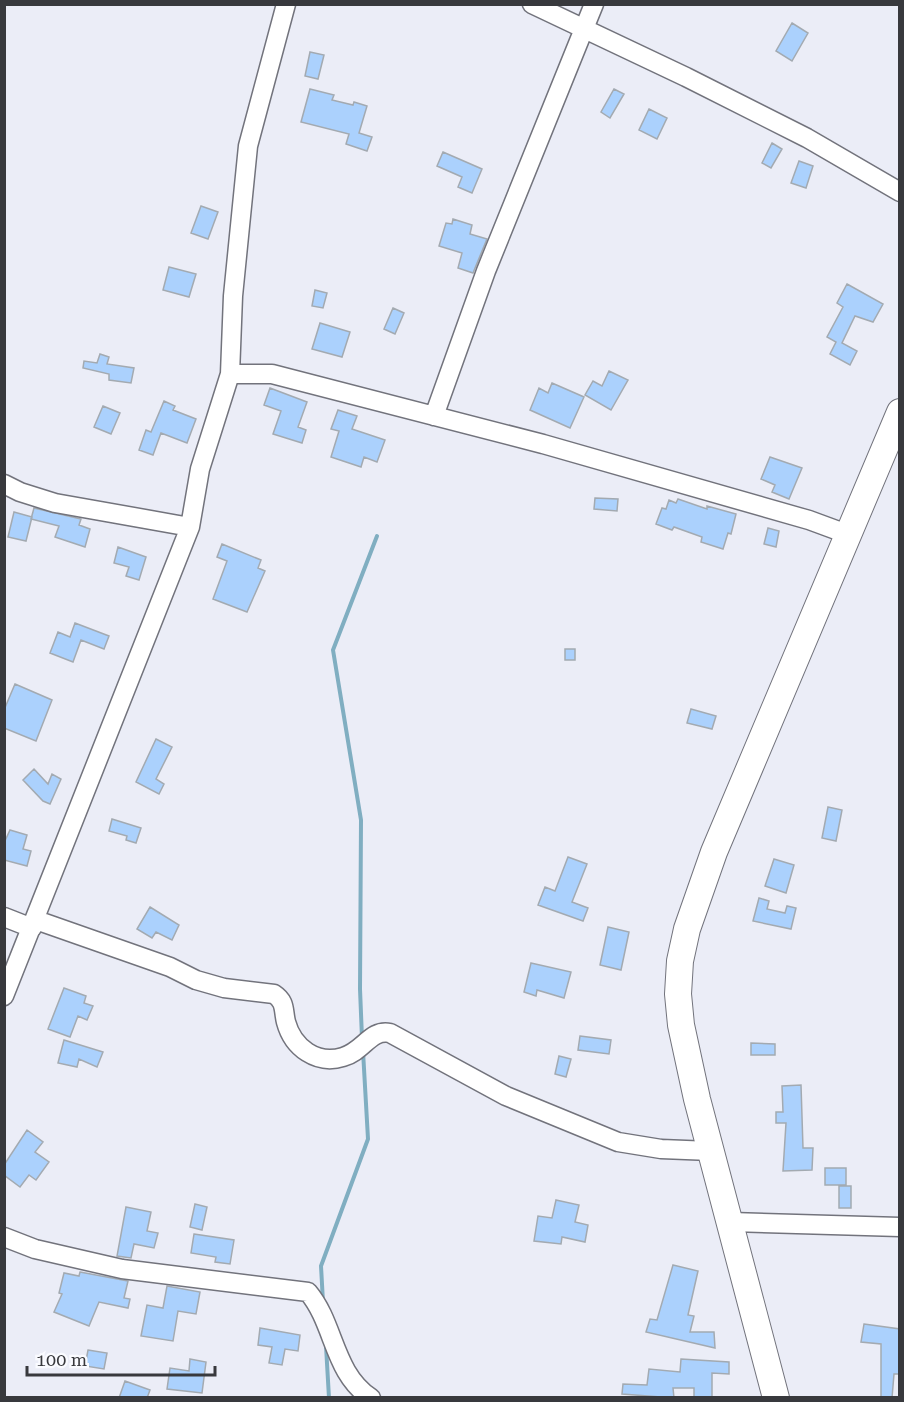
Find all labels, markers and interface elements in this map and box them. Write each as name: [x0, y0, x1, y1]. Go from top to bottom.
scale bar: [27, 1339, 214, 1377]
text: 100 m: [36, 1349, 87, 1370]

